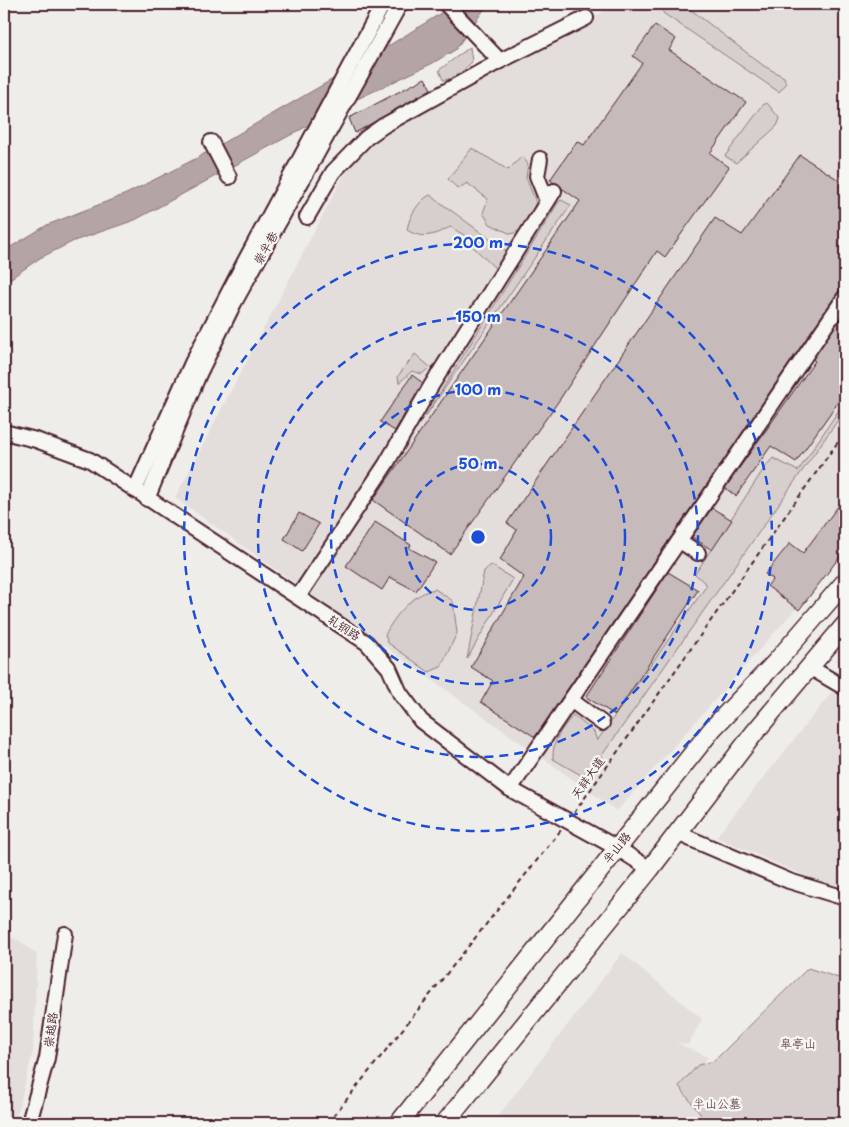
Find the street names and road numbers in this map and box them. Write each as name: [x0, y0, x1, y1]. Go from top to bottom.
street label: 崇半巷: [249, 227, 282, 268]
street label: 轧钢路: [325, 610, 365, 645]
street label: 天祥大道: [566, 753, 608, 802]
street label: 半山路: [598, 828, 635, 867]
street label: 崇越路: [39, 1011, 61, 1049]

